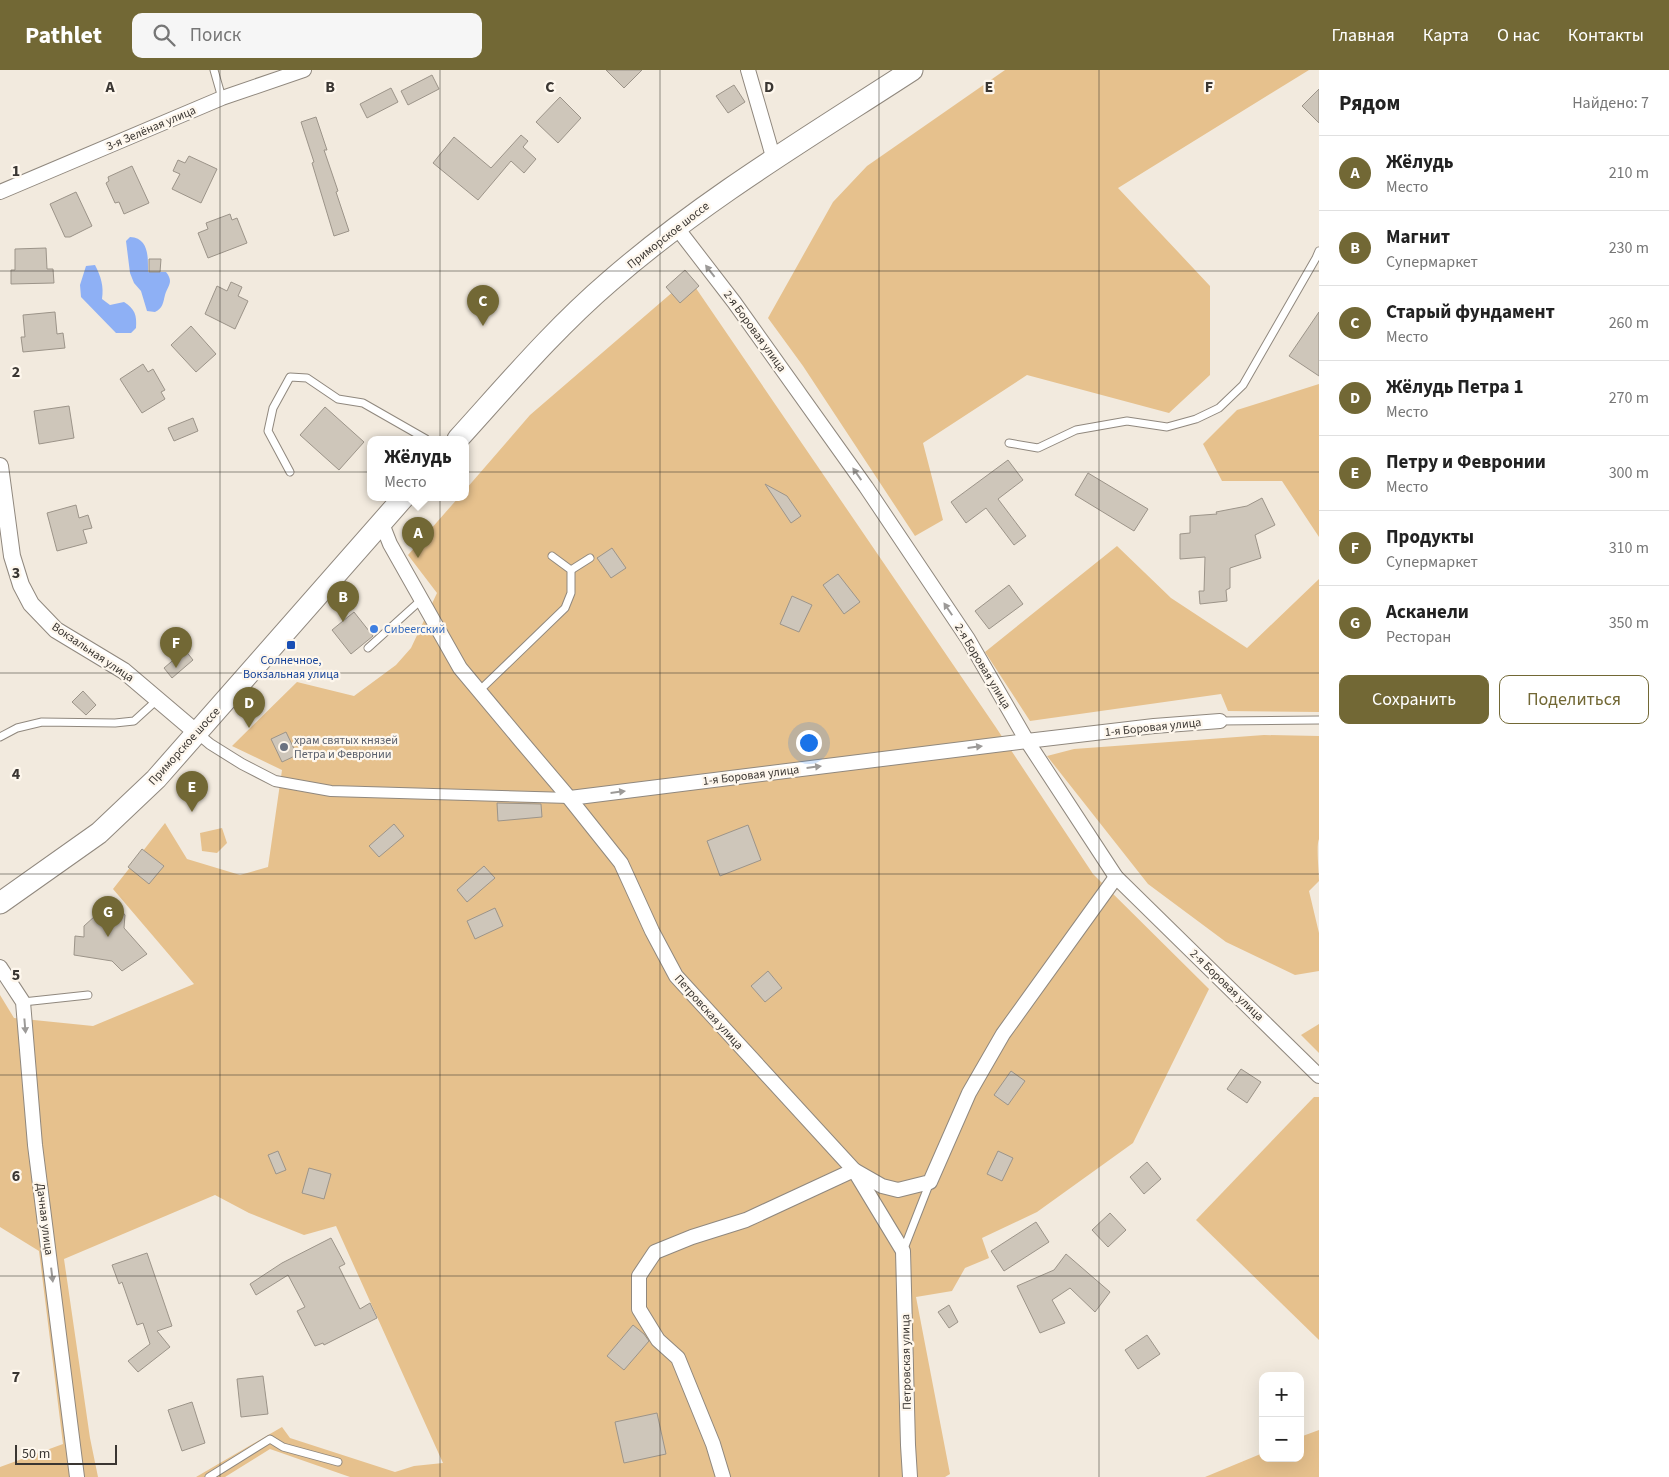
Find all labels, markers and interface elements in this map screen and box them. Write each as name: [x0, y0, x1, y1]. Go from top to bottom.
search box: [132, 13, 482, 58]
text: Pathlet: [25, 18, 102, 53]
icon: search: [150, 21, 178, 49]
text: Поиск: [190, 22, 241, 49]
text: Главная: [1332, 23, 1395, 48]
text: Карта: [1423, 23, 1469, 48]
text: О нас: [1497, 23, 1540, 48]
text: Контакты: [1568, 23, 1644, 48]
text: A: [104, 76, 115, 98]
text: B: [325, 76, 335, 98]
text: C: [545, 76, 555, 98]
text: D: [764, 76, 774, 98]
text: E: [985, 76, 993, 98]
text: F: [1205, 76, 1213, 98]
text: Рядом: [1339, 88, 1400, 118]
text: Найдено: 7: [1572, 92, 1649, 114]
street label: 3-я Зелёная улица: [104, 102, 199, 155]
text: Жёлудь: [1386, 149, 1454, 176]
text: 1: [12, 160, 20, 182]
text: A: [1350, 162, 1360, 184]
text: 210 m: [1609, 162, 1649, 184]
text: Место: [1386, 176, 1429, 198]
street label: Приморское шоссе: [624, 198, 713, 273]
text: Магнит: [1386, 224, 1450, 251]
text: B: [1350, 237, 1360, 259]
text: 230 m: [1609, 237, 1649, 259]
text: Супермаркет: [1386, 251, 1478, 273]
one-way arrow: [705, 265, 716, 278]
pin: C: [467, 285, 499, 326]
street label: 2-я Боровая улица: [719, 287, 790, 376]
text: Старый фундамент: [1386, 299, 1555, 326]
text: C: [1350, 312, 1360, 334]
text: 260 m: [1609, 312, 1649, 334]
text: Место: [1386, 326, 1429, 348]
text: 2: [12, 361, 20, 383]
text: Жёлудь Петра 1: [1386, 374, 1523, 401]
text: D: [1350, 387, 1360, 409]
text: 270 m: [1609, 387, 1649, 409]
text: Место: [1386, 401, 1429, 423]
popup: [367, 436, 469, 501]
text: Жёлудь: [384, 444, 452, 471]
text: Петру и Февронии: [1386, 449, 1546, 476]
text: E: [1351, 462, 1359, 484]
text: 300 m: [1609, 462, 1649, 484]
one-way arrow: [852, 467, 862, 481]
text: Место: [384, 471, 427, 493]
text: Место: [1386, 476, 1429, 498]
pin: A: [402, 517, 434, 558]
text: Продукты: [1386, 524, 1474, 551]
text: F: [1351, 537, 1359, 559]
text: 310 m: [1609, 537, 1649, 559]
text: Супермаркет: [1386, 551, 1478, 573]
text: 3: [12, 562, 20, 584]
pin: B: [327, 581, 359, 622]
text: Асканели: [1386, 599, 1469, 626]
one-way arrow: [943, 602, 953, 615]
text: G: [1350, 612, 1360, 634]
text: 350 m: [1609, 612, 1649, 634]
street label: Вокзальная улица: [48, 618, 137, 686]
street label: 2-я Боровая улица: [950, 620, 1015, 712]
place label: Сиbeerский: [384, 621, 445, 638]
marker: Сиbeerский: [368, 623, 380, 635]
text: Ресторан: [1386, 626, 1451, 648]
pin: F: [160, 627, 192, 668]
marker: Солнечное, Вокзальная улица: [285, 639, 297, 651]
place label: Солнечное, Вокзальная улица: [243, 652, 339, 683]
button: Сохранить: [1339, 675, 1489, 724]
button: Поделиться: [1499, 675, 1649, 724]
pin: D: [233, 687, 265, 728]
street label: Приморское шоссе: [145, 704, 224, 789]
street label: 1-я Боровая улица: [1104, 714, 1202, 741]
your location: [796, 730, 822, 756]
place label: храм святых князей Петра и Февронии: [294, 732, 398, 763]
marker: храм святых князей Петра и Февронии: [278, 741, 290, 753]
one-way arrow: [968, 743, 984, 751]
street label: 1-я Боровая улица: [702, 761, 800, 790]
text: 4: [12, 763, 21, 785]
one-way arrow: [806, 763, 822, 771]
pin: E: [176, 771, 208, 812]
one-way arrow: [610, 788, 626, 796]
pin: G: [92, 896, 124, 937]
street label: 2-я Боровая улица: [1186, 946, 1267, 1025]
text: 5: [12, 964, 20, 986]
street label: Петровская улица: [670, 971, 747, 1054]
one-way arrow: [21, 1018, 29, 1034]
text: 6: [12, 1165, 20, 1187]
street label: Дачная улица: [32, 1182, 57, 1256]
one-way arrow: [48, 1267, 56, 1283]
street label: Петровская улица: [897, 1314, 916, 1410]
text: 7: [12, 1366, 20, 1388]
map controls: [1259, 1372, 1304, 1462]
button: +: [1259, 1372, 1304, 1417]
button: −: [1259, 1417, 1304, 1462]
scale bar: [15, 1442, 118, 1465]
text: 50 m: [22, 1444, 50, 1464]

